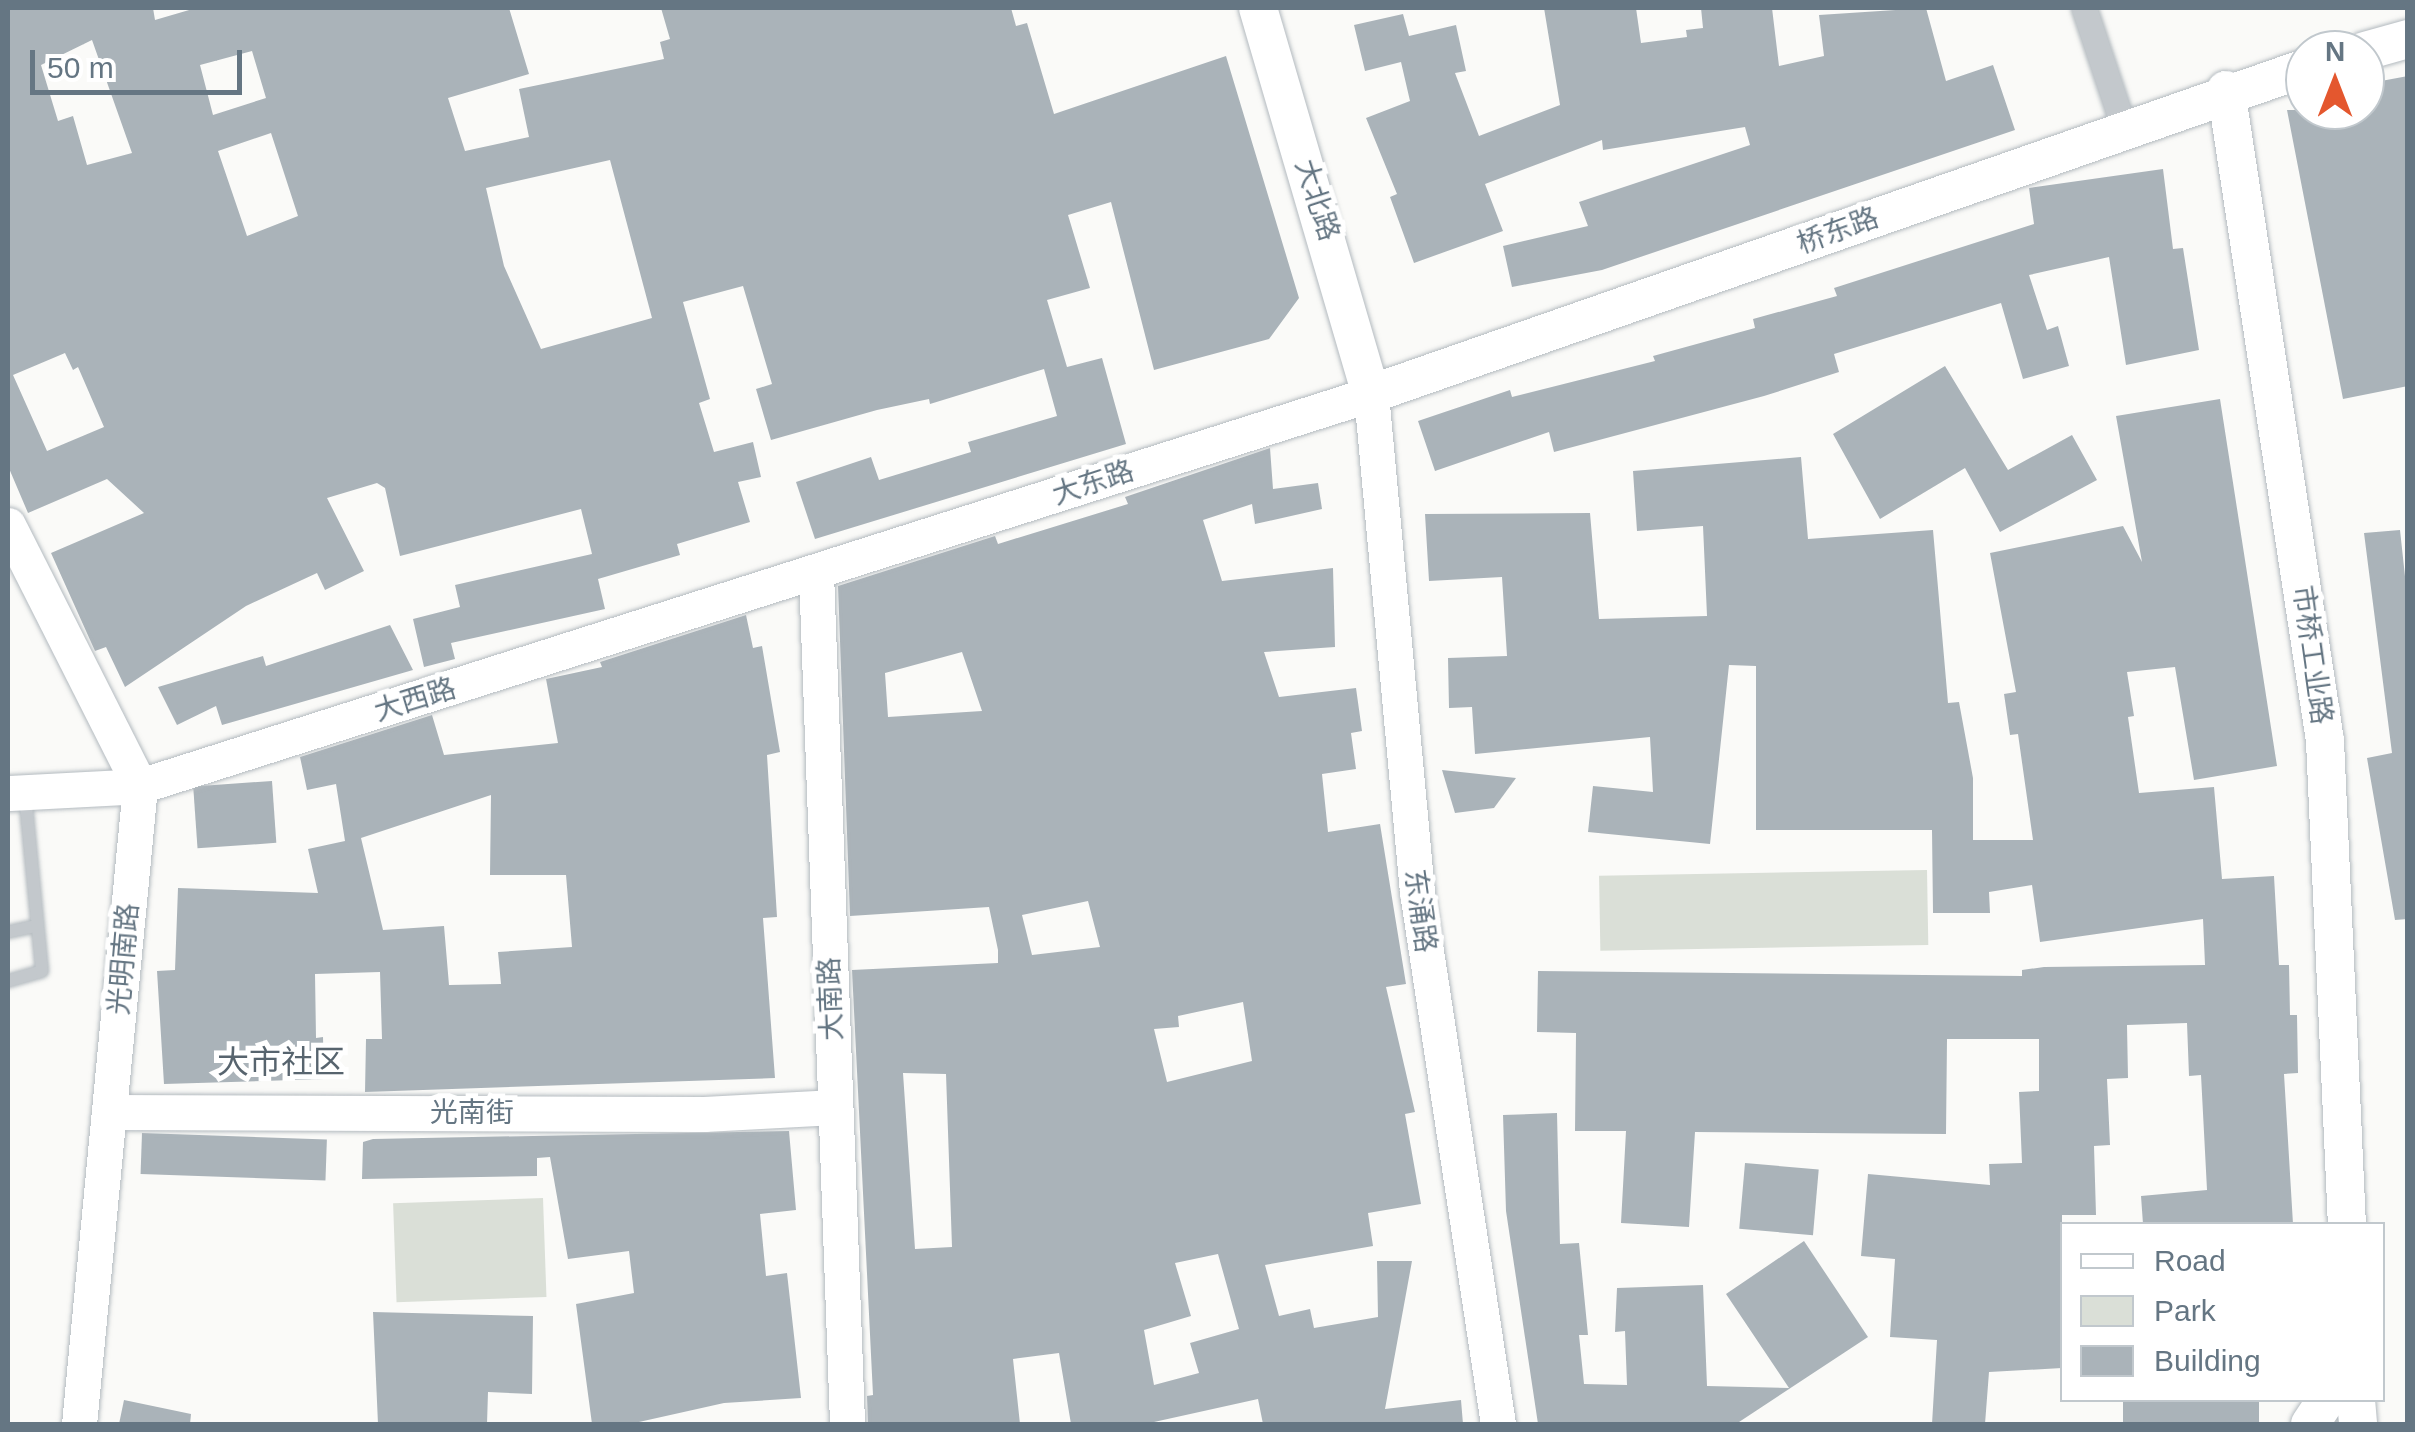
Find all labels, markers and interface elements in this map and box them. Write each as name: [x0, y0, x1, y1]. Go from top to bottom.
scale bar: [35, 30, 248, 92]
north arrow: [2285, 30, 2385, 130]
text: N: [2325, 36, 2345, 67]
text: 50 m: [47, 51, 114, 84]
street label: 大北路: [1288, 155, 1346, 245]
street label: 桥东路: [1793, 201, 1883, 261]
street label: 大东路: [1048, 454, 1138, 512]
street label: 市桥工业路: [2286, 583, 2338, 727]
street label: 大西路: [370, 672, 460, 728]
street label: 东涌路: [1398, 867, 1442, 955]
street label: 光明南路: [102, 902, 146, 1016]
street label: 大南路: [813, 956, 849, 1042]
district label: 大市社区: [217, 1043, 345, 1081]
street label: 光南街: [430, 1096, 514, 1130]
legend: [2060, 1222, 2385, 1402]
text: Road: [2154, 1244, 2226, 1277]
text: Park: [2154, 1294, 2216, 1327]
text: Building: [2154, 1344, 2261, 1377]

